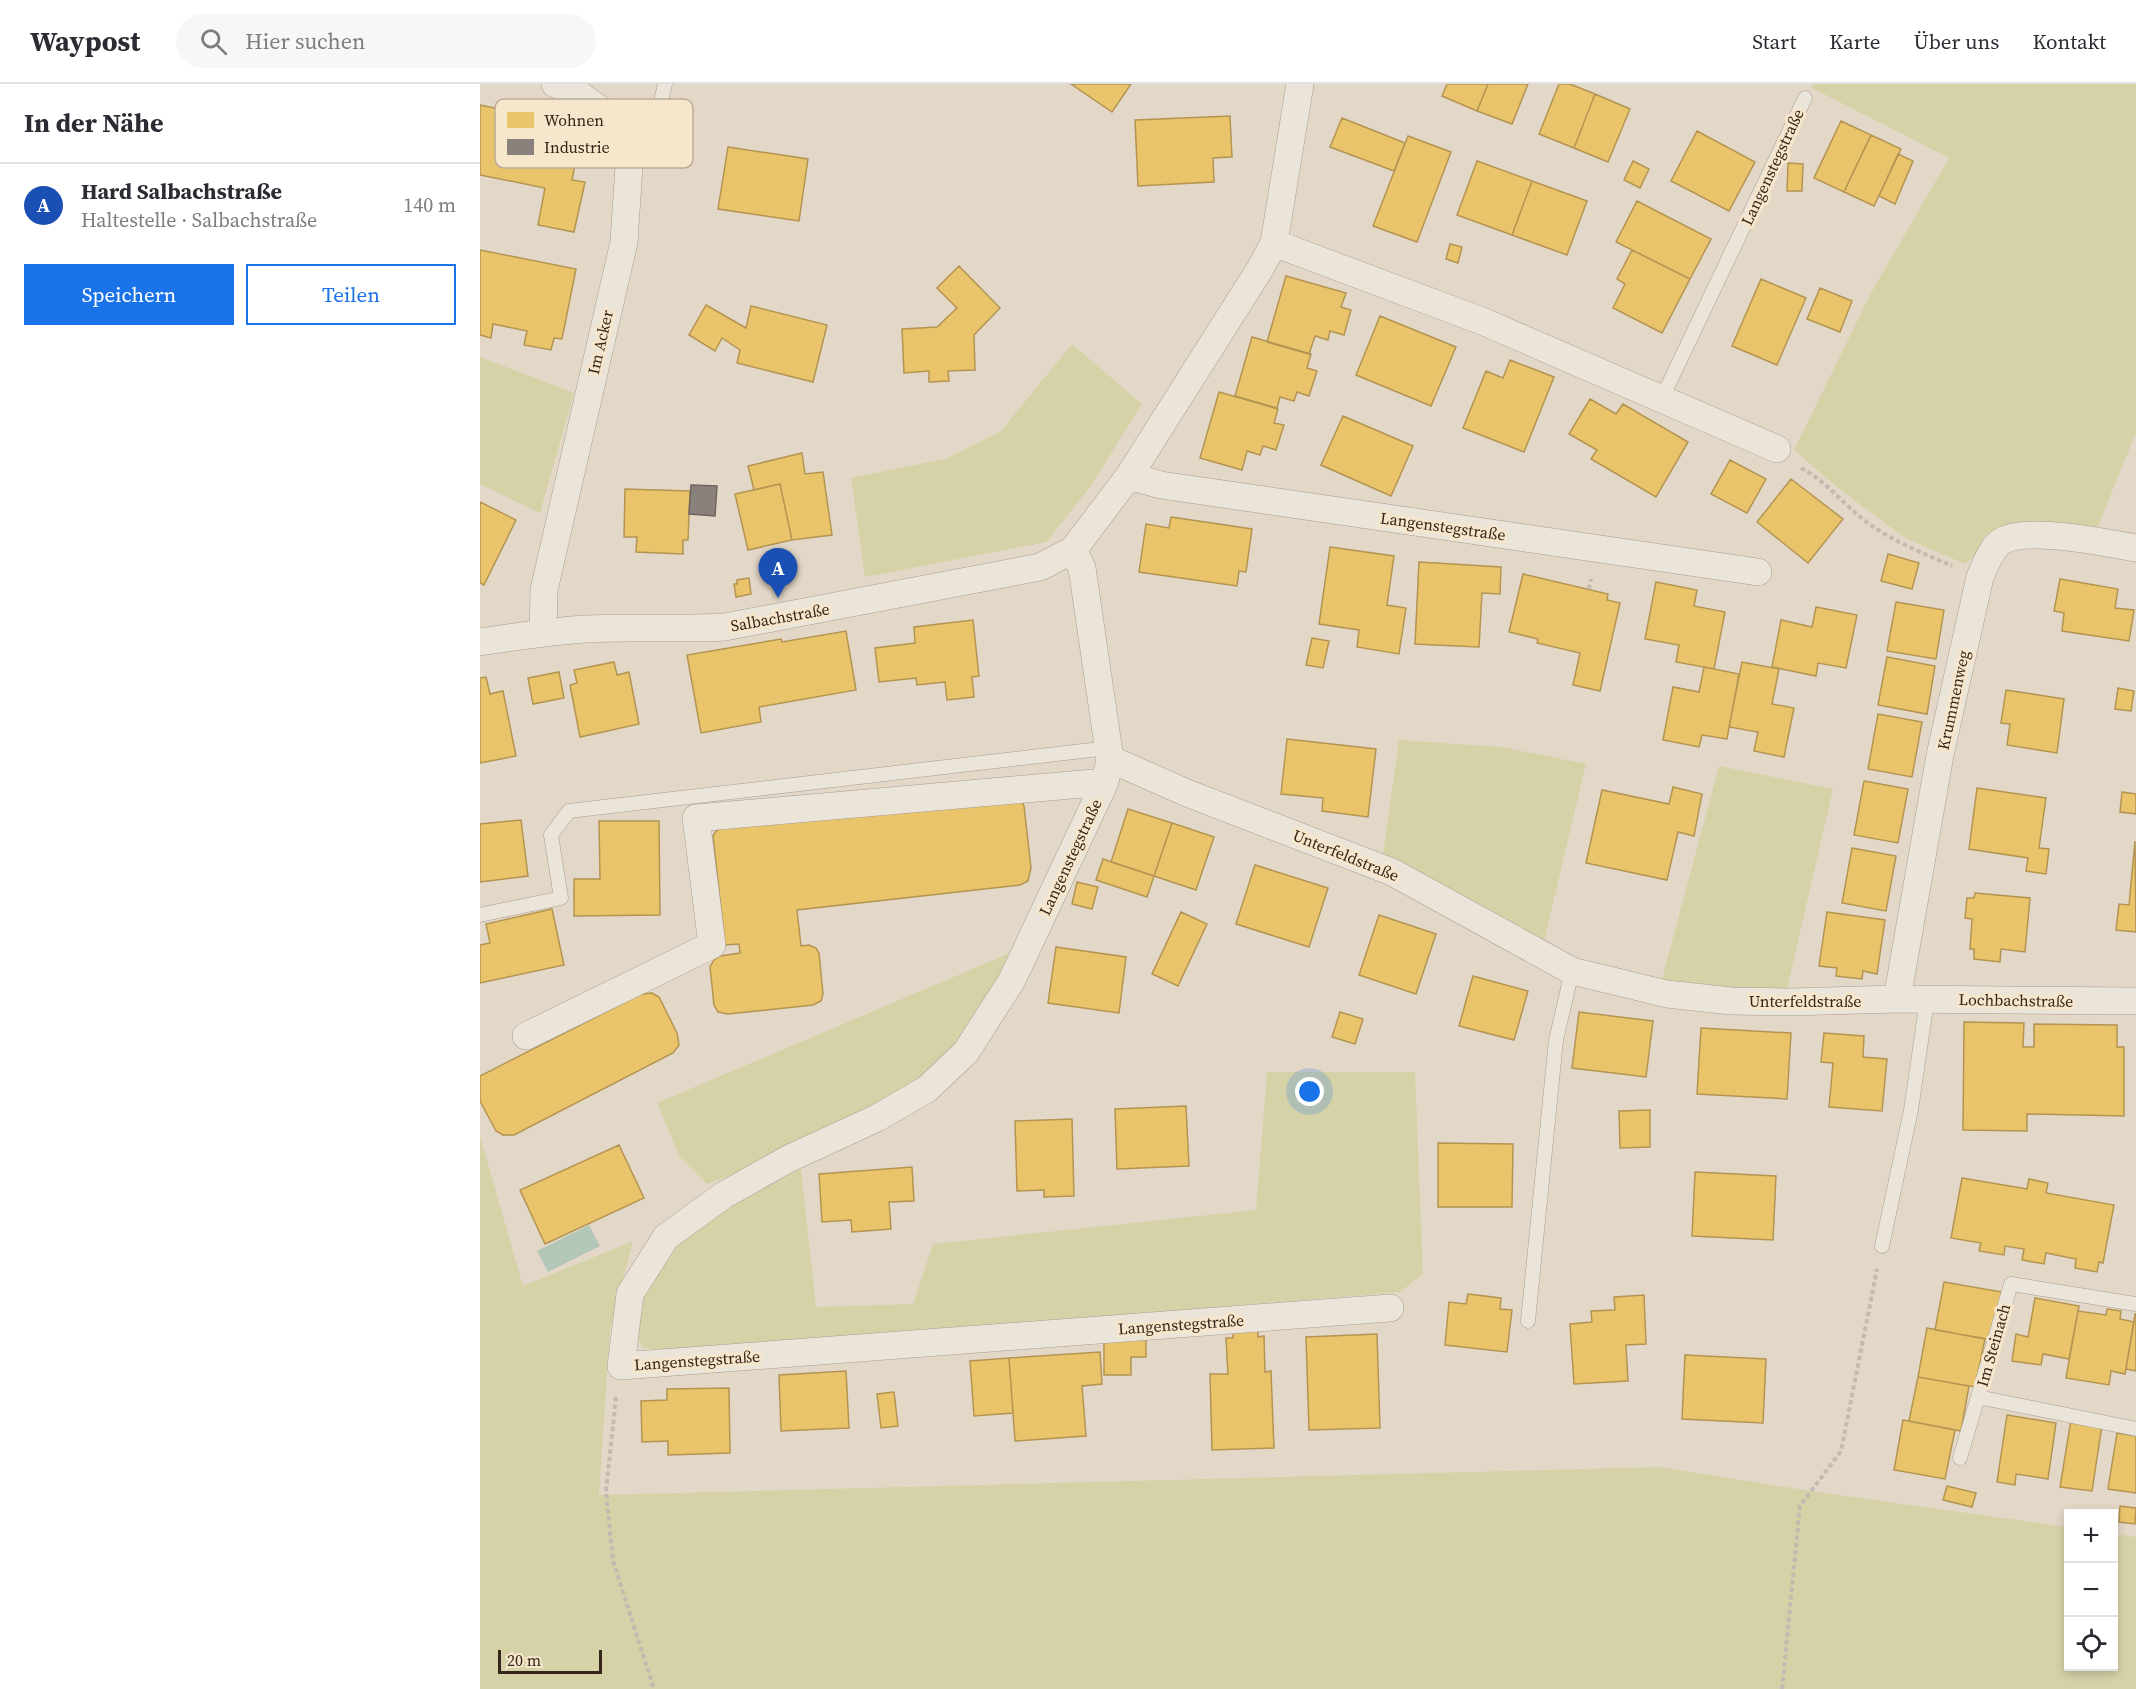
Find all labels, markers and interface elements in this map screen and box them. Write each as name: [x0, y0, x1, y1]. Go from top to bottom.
search box: [176, 14, 596, 68]
text: Waypost: [30, 22, 140, 60]
icon: search: [197, 25, 230, 58]
text: Hier suchen: [245, 26, 365, 56]
text: Start: [1752, 27, 1796, 56]
text: Karte: [1829, 27, 1880, 56]
text: Über uns: [1913, 27, 1999, 56]
text: Kontakt: [2032, 27, 2106, 56]
legend: [495, 99, 693, 168]
text: In der Nähe: [24, 105, 164, 141]
street label: Langenstegstraße: [1735, 105, 1809, 229]
text: Wohnen: [544, 109, 604, 131]
text: Industrie: [544, 136, 610, 158]
text: Hard Salbachstraße: [81, 176, 282, 206]
text: A: [37, 191, 50, 219]
text: 140 m: [403, 191, 456, 219]
text: Haltestelle · Salbachstraße: [81, 206, 317, 234]
button: Speichern: [24, 264, 234, 325]
button: Teilen: [246, 264, 456, 325]
street label: Im Acker: [582, 307, 618, 376]
street label: Langenstegstraße: [1379, 506, 1507, 546]
pin: A: [758, 548, 798, 598]
street label: Salbachstraße: [729, 597, 831, 637]
street label: Krummenweg: [1932, 648, 1974, 752]
street label: Langenstegstraße: [1033, 795, 1107, 919]
street label: Unterfeldstraße: [1290, 824, 1402, 886]
street label: Lochbachstraße: [1958, 988, 2074, 1012]
street label: Unterfeldstraße: [1749, 990, 1861, 1012]
your location: [1295, 1077, 1324, 1106]
street label: Im Steinach: [1971, 1301, 2015, 1389]
street label: Langenstegstraße: [1117, 1309, 1245, 1339]
street label: Langenstegstraße: [633, 1345, 761, 1375]
map controls: [2064, 1509, 2118, 1671]
button: +: [2064, 1509, 2118, 1563]
button: −: [2064, 1563, 2118, 1617]
button: locate: [2064, 1617, 2118, 1671]
scale bar: [498, 1647, 602, 1674]
text: 20 m: [507, 1649, 541, 1671]

